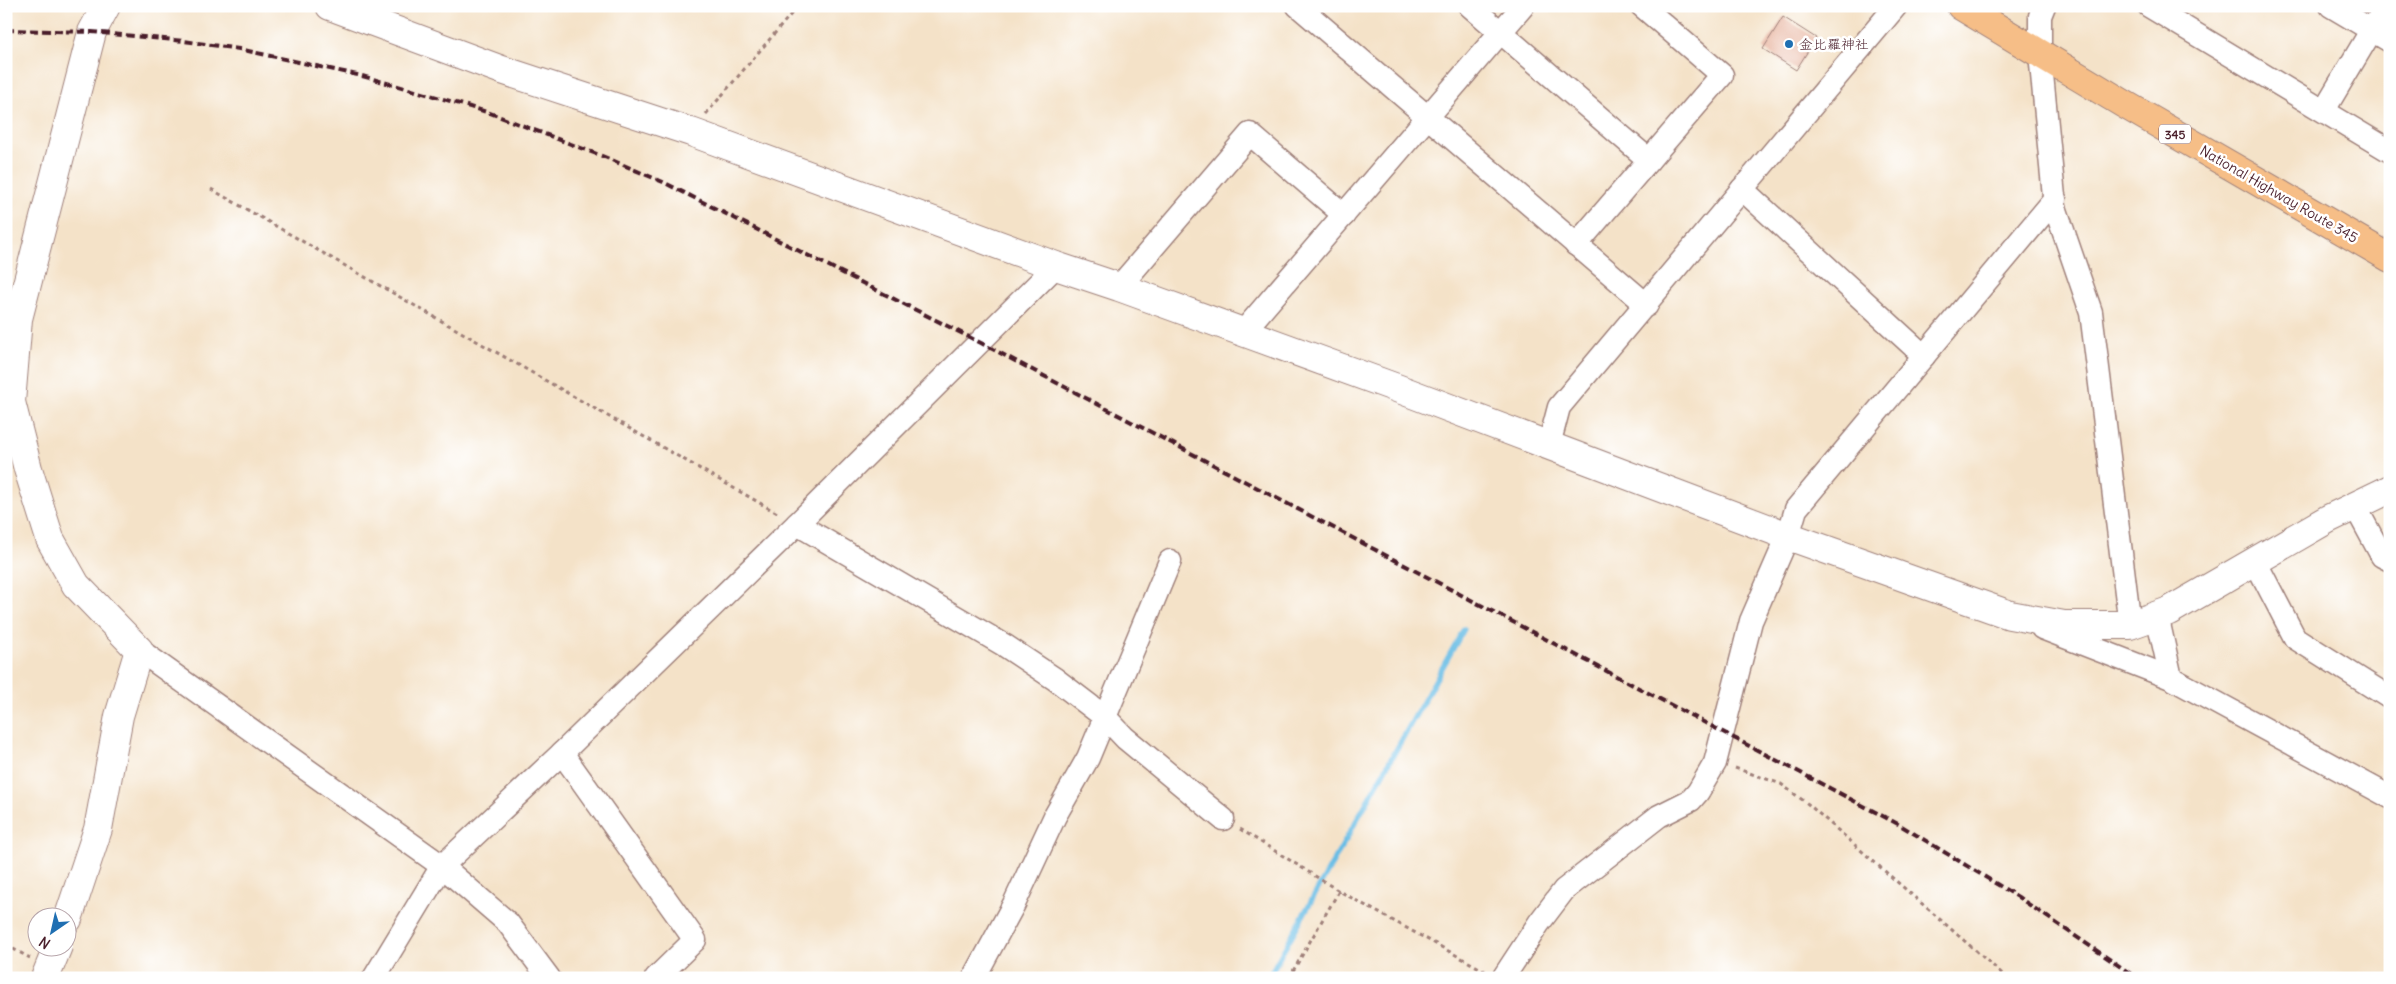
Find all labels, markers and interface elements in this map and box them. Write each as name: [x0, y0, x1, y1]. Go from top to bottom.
place label: 金比羅神社: [1799, 35, 1869, 53]
marker: 金比羅神社: [1783, 38, 1795, 50]
road number: 345: [2159, 125, 2191, 144]
street label: National Highway Route 345: [2197, 141, 2361, 247]
north arrow: [28, 906, 78, 956]
text: N: [36, 933, 54, 953]

